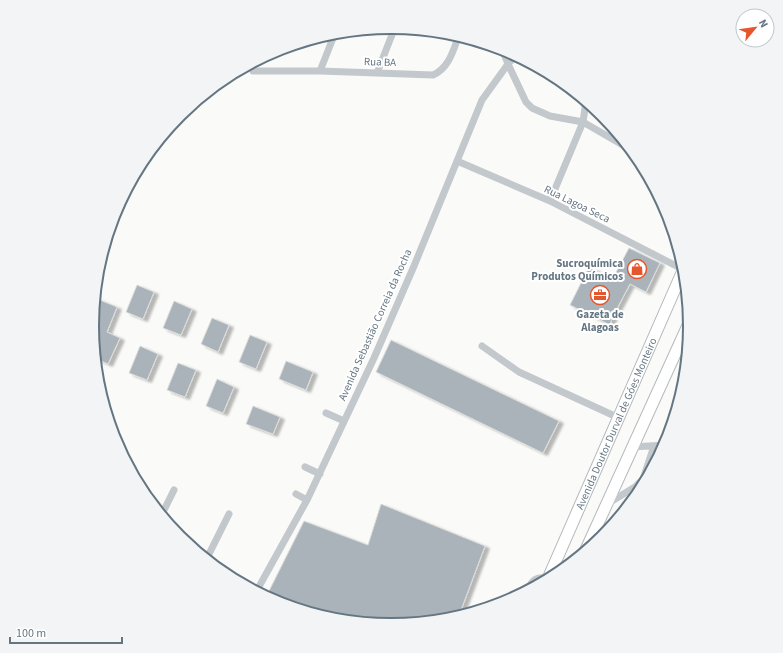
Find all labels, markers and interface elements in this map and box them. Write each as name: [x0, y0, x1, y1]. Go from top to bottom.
north arrow: [735, 8, 775, 48]
text: N: [755, 17, 772, 30]
street label: Rua BA: [364, 54, 396, 70]
street label: Rua Lagoa Seca: [542, 182, 612, 226]
street label: Avenida Sebastião Correia da Rocha: [335, 247, 415, 403]
place label: Sucroquímica Produtos Químicos: [531, 256, 623, 284]
shop icon: Sucroquímica Produtos Químicos: [626, 258, 648, 280]
office icon: Gazeta de Alagoas: [589, 284, 611, 306]
place label: Gazeta de Alagoas: [576, 307, 624, 335]
street label: Avenida Doutor Durval de Góes Monteiro: [572, 335, 660, 512]
scale bar: [10, 619, 122, 645]
text: 100 m: [16, 625, 46, 642]

